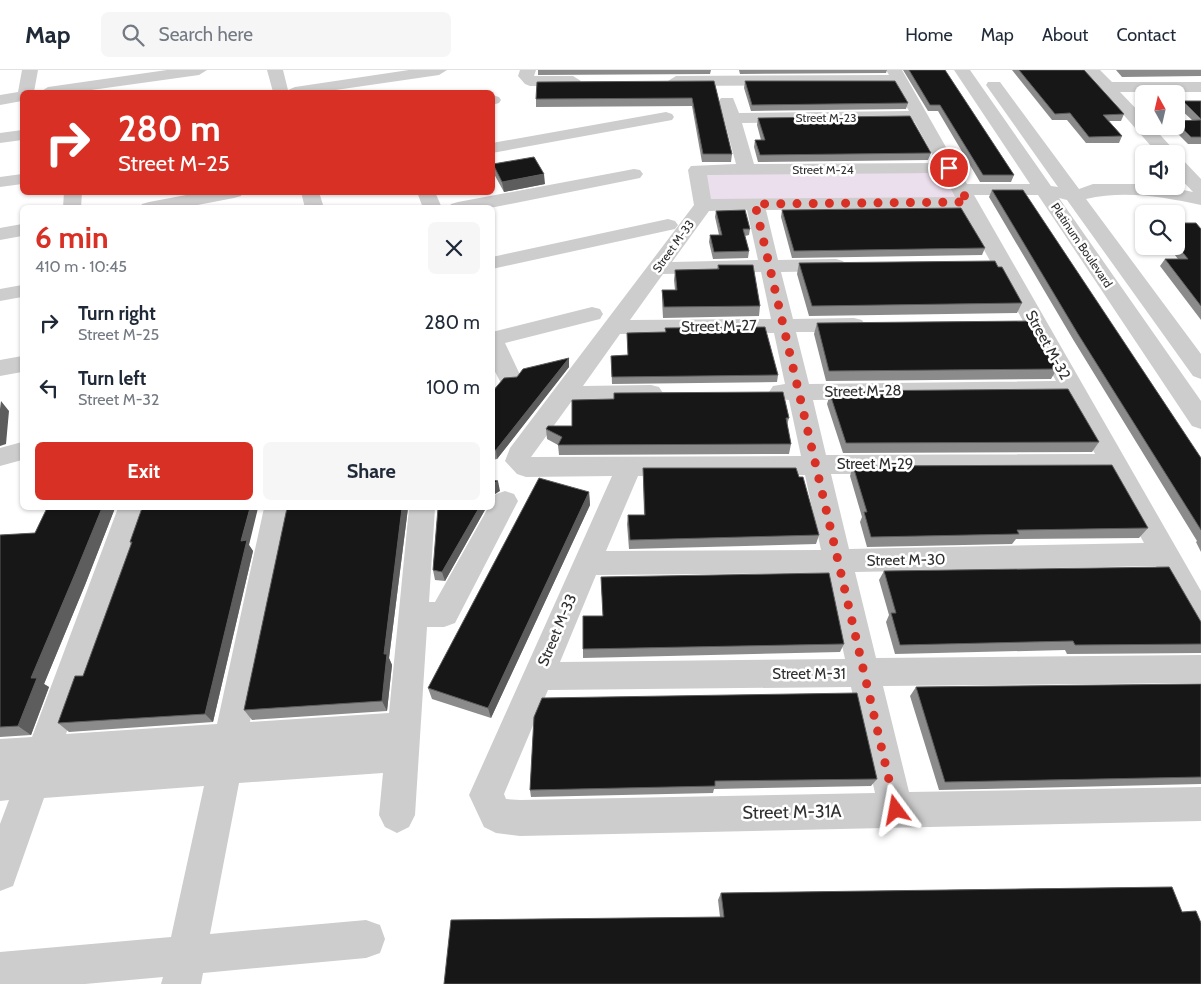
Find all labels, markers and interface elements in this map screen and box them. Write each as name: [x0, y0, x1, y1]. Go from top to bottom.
search box: [101, 12, 451, 57]
text: Map: [25, 20, 71, 49]
icon: search: [119, 21, 147, 49]
text: Search here: [159, 23, 253, 46]
text: Home: [905, 24, 953, 46]
text: Map: [981, 24, 1014, 46]
text: About: [1042, 24, 1088, 46]
text: Contact: [1116, 24, 1176, 46]
north arrow: [1135, 85, 1185, 135]
map controls: [1135, 85, 1185, 255]
text: 280 m: [118, 107, 221, 150]
icon: right: [35, 110, 100, 175]
street label: Street M-23: [796, 110, 856, 125]
button: sound: [1135, 145, 1185, 195]
pin: [928, 147, 970, 189]
text: Street M-25: [118, 150, 230, 177]
icon: arrive: [935, 154, 963, 182]
street label: Street M-24: [792, 162, 854, 177]
street label: Platinum Boulevard: [1048, 200, 1116, 290]
button: search: [1135, 205, 1185, 255]
street label: Street M-33: [649, 217, 697, 275]
text: 6 min: [35, 219, 108, 256]
button: close: [428, 222, 480, 274]
text: 410 m · 10:45: [35, 257, 127, 276]
text: Turn right: [78, 302, 156, 325]
street label: Street M-32: [1022, 307, 1074, 383]
icon: right: [35, 309, 63, 337]
text: 280 m: [424, 311, 480, 334]
street label: Street M-27: [681, 316, 757, 336]
text: Street M-25: [78, 325, 159, 344]
text: Turn left: [78, 367, 146, 390]
icon: left: [35, 374, 63, 402]
text: 100 m: [426, 376, 480, 399]
street label: Street M-28: [824, 381, 902, 401]
text: Street M-32: [78, 390, 159, 409]
button: Exit: [35, 442, 253, 500]
button: Share: [263, 442, 480, 500]
street label: Street M-29: [837, 455, 913, 473]
street label: Street M-30: [866, 550, 946, 570]
street label: Street M-33: [534, 591, 580, 669]
street label: Street M-31: [772, 665, 846, 683]
position arrow: [869, 783, 921, 835]
street label: Street M-31A: [742, 800, 842, 824]

